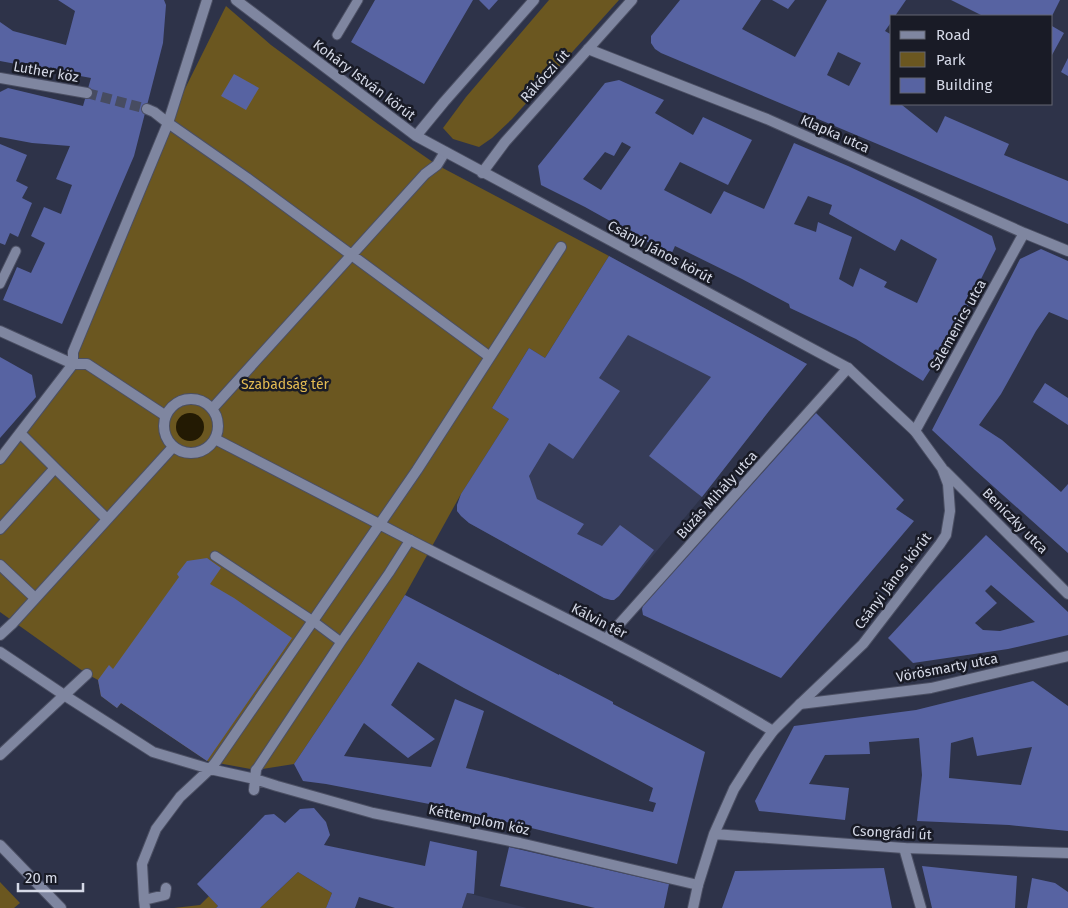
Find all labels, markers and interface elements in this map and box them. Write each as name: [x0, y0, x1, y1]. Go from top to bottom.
legend: [890, 15, 1053, 105]
text: Road: [936, 26, 971, 44]
street label: Koháry István körút: [309, 36, 419, 125]
street label: Rákóczi út: [517, 46, 574, 106]
text: Park: [936, 51, 966, 69]
street label: Luther köz: [12, 58, 80, 86]
text: Building: [936, 76, 992, 94]
street label: Klapka utca: [798, 111, 872, 157]
street label: Csányi János körút: [605, 217, 716, 287]
street label: Szlemenics utca: [926, 277, 990, 373]
park label: Szabadság tér: [241, 376, 330, 393]
street label: Búzás Mihály utca: [673, 447, 761, 543]
street label: Beniczky utca: [979, 485, 1051, 557]
street label: Csányi János körút: [851, 529, 935, 633]
street label: Kálvin tér: [568, 600, 630, 643]
street label: Vörösmarty utca: [895, 650, 999, 686]
street label: Kéttemplom köz: [427, 801, 531, 839]
street label: Csongrádi út: [852, 822, 933, 844]
scale bar: [18, 860, 82, 892]
text: 20 m: [25, 869, 58, 887]

